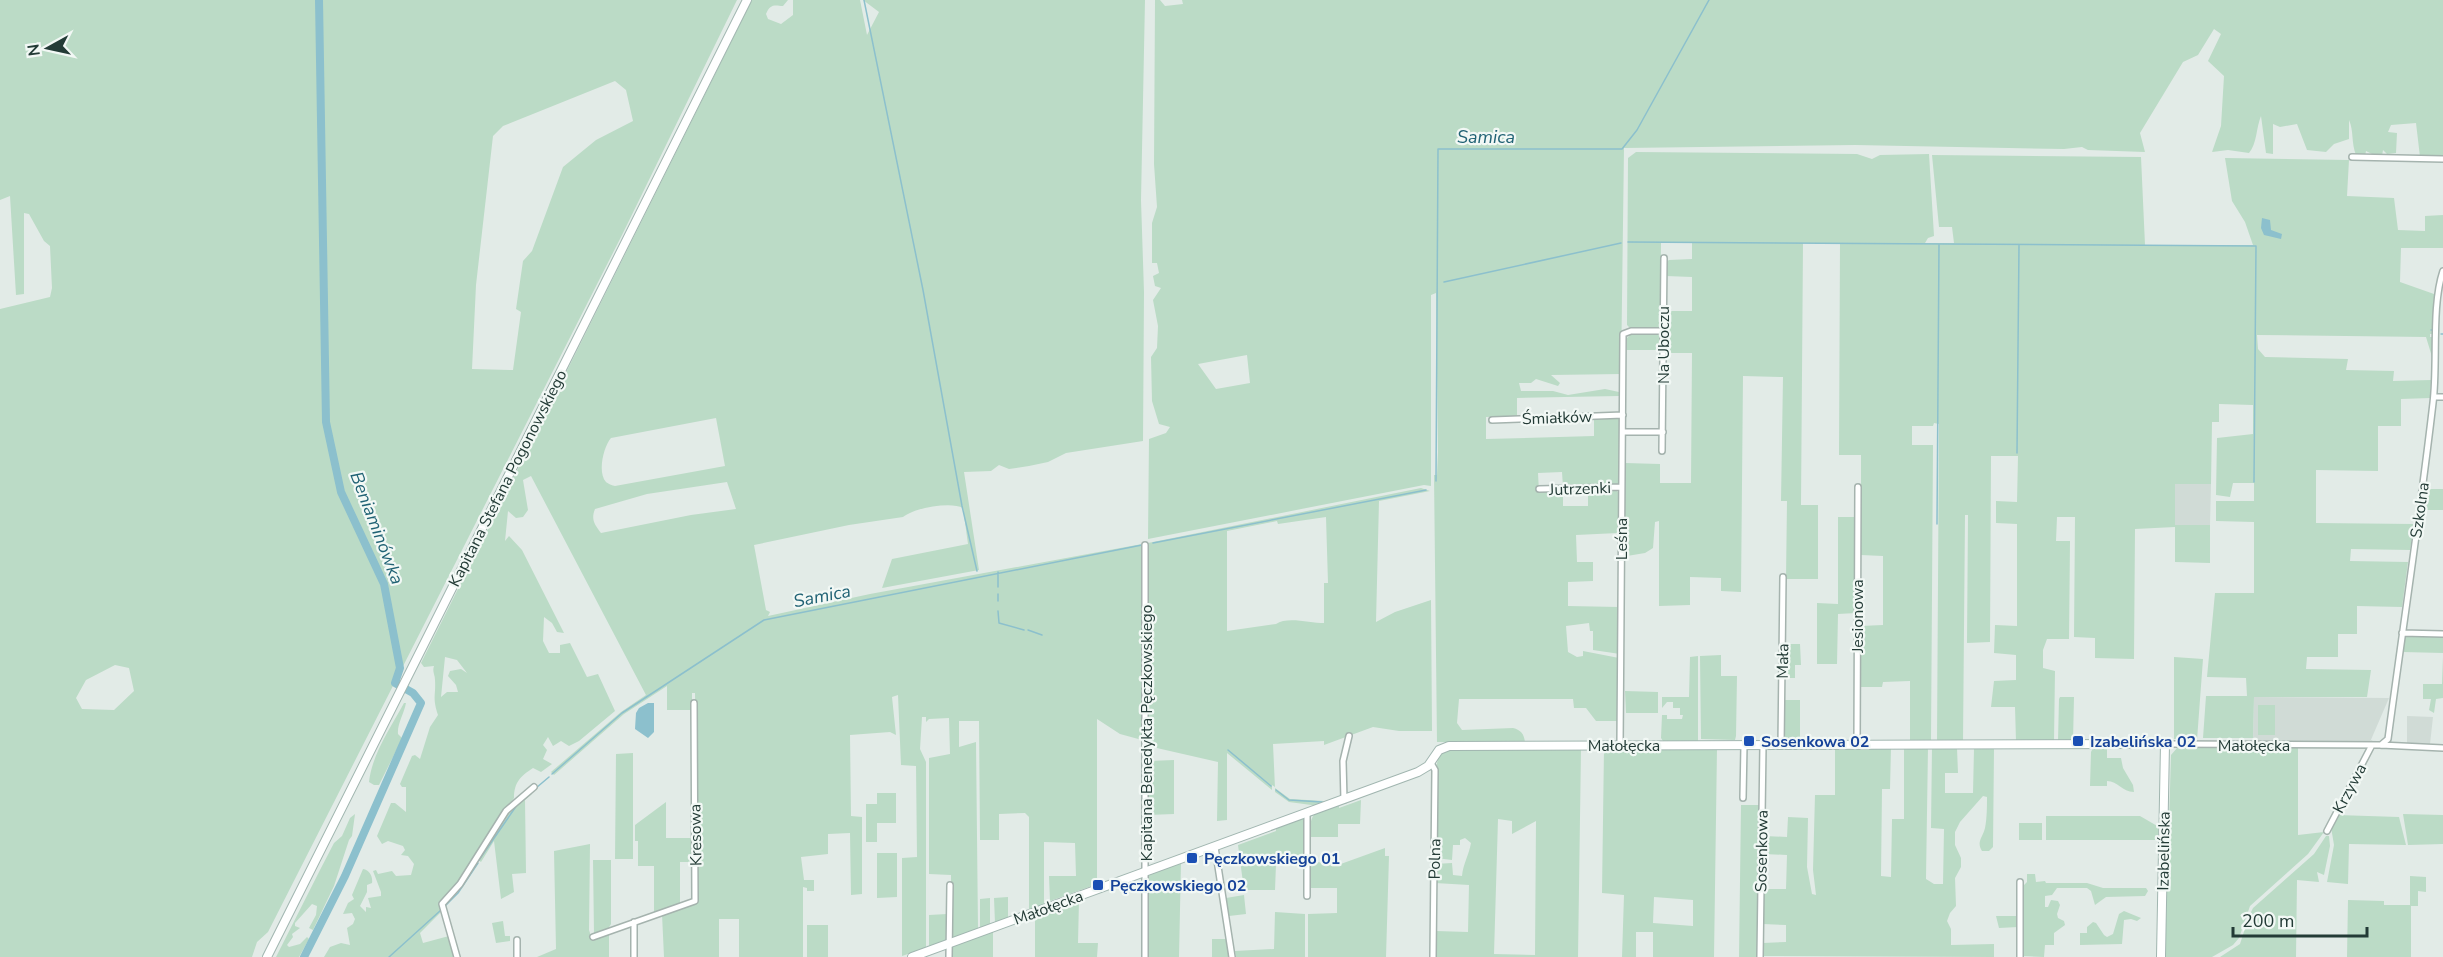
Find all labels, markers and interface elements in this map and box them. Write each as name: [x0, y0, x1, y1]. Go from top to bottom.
north arrow: [18, 18, 78, 78]
text: N: [22, 42, 46, 57]
water label: Samica: [1457, 125, 1515, 149]
street label: Na Uboczu: [1653, 306, 1675, 384]
street label: Kapitana Stefana Pogonowskiego: [443, 366, 572, 591]
street label: Śmiałków: [1521, 406, 1593, 430]
water label: Beniaminówka: [344, 468, 410, 588]
street label: Jutrzenki: [1548, 477, 1611, 501]
street label: Szkolna: [2405, 481, 2435, 540]
street label: Leśna: [1611, 518, 1633, 560]
water label: Samica: [791, 579, 853, 613]
street label: Jesionowa: [1847, 579, 1869, 654]
street label: Kapitana Benedykta Pęczkowskiego: [1136, 604, 1158, 861]
street label: Mała: [1772, 643, 1794, 679]
place label: Sosenkowa 02: [1761, 731, 1869, 753]
place label: Izabelińska 02: [2090, 731, 2196, 753]
marker: Sosenkowa 02: [1742, 734, 1756, 748]
marker: Izabelińska 02: [2071, 734, 2085, 748]
street label: Małołęcka: [1588, 735, 1660, 757]
street label: Małołęcka: [2218, 735, 2290, 757]
street label: Krzywa: [2328, 760, 2372, 817]
street label: Kresowa: [684, 804, 708, 866]
street label: Sosenkowa: [1750, 810, 1774, 892]
street label: Izabelińska: [2152, 811, 2176, 891]
street label: Polna: [1424, 838, 1446, 880]
place label: Pęczkowskiego 01: [1204, 848, 1340, 870]
marker: Pęczkowskiego 01: [1185, 851, 1199, 865]
place label: Pęczkowskiego 02: [1110, 875, 1246, 897]
marker: Pęczkowskiego 02: [1091, 878, 1105, 892]
street label: Małołęcka: [1010, 885, 1086, 931]
scale bar: [2233, 900, 2366, 938]
text: 200 m: [2242, 909, 2294, 933]

